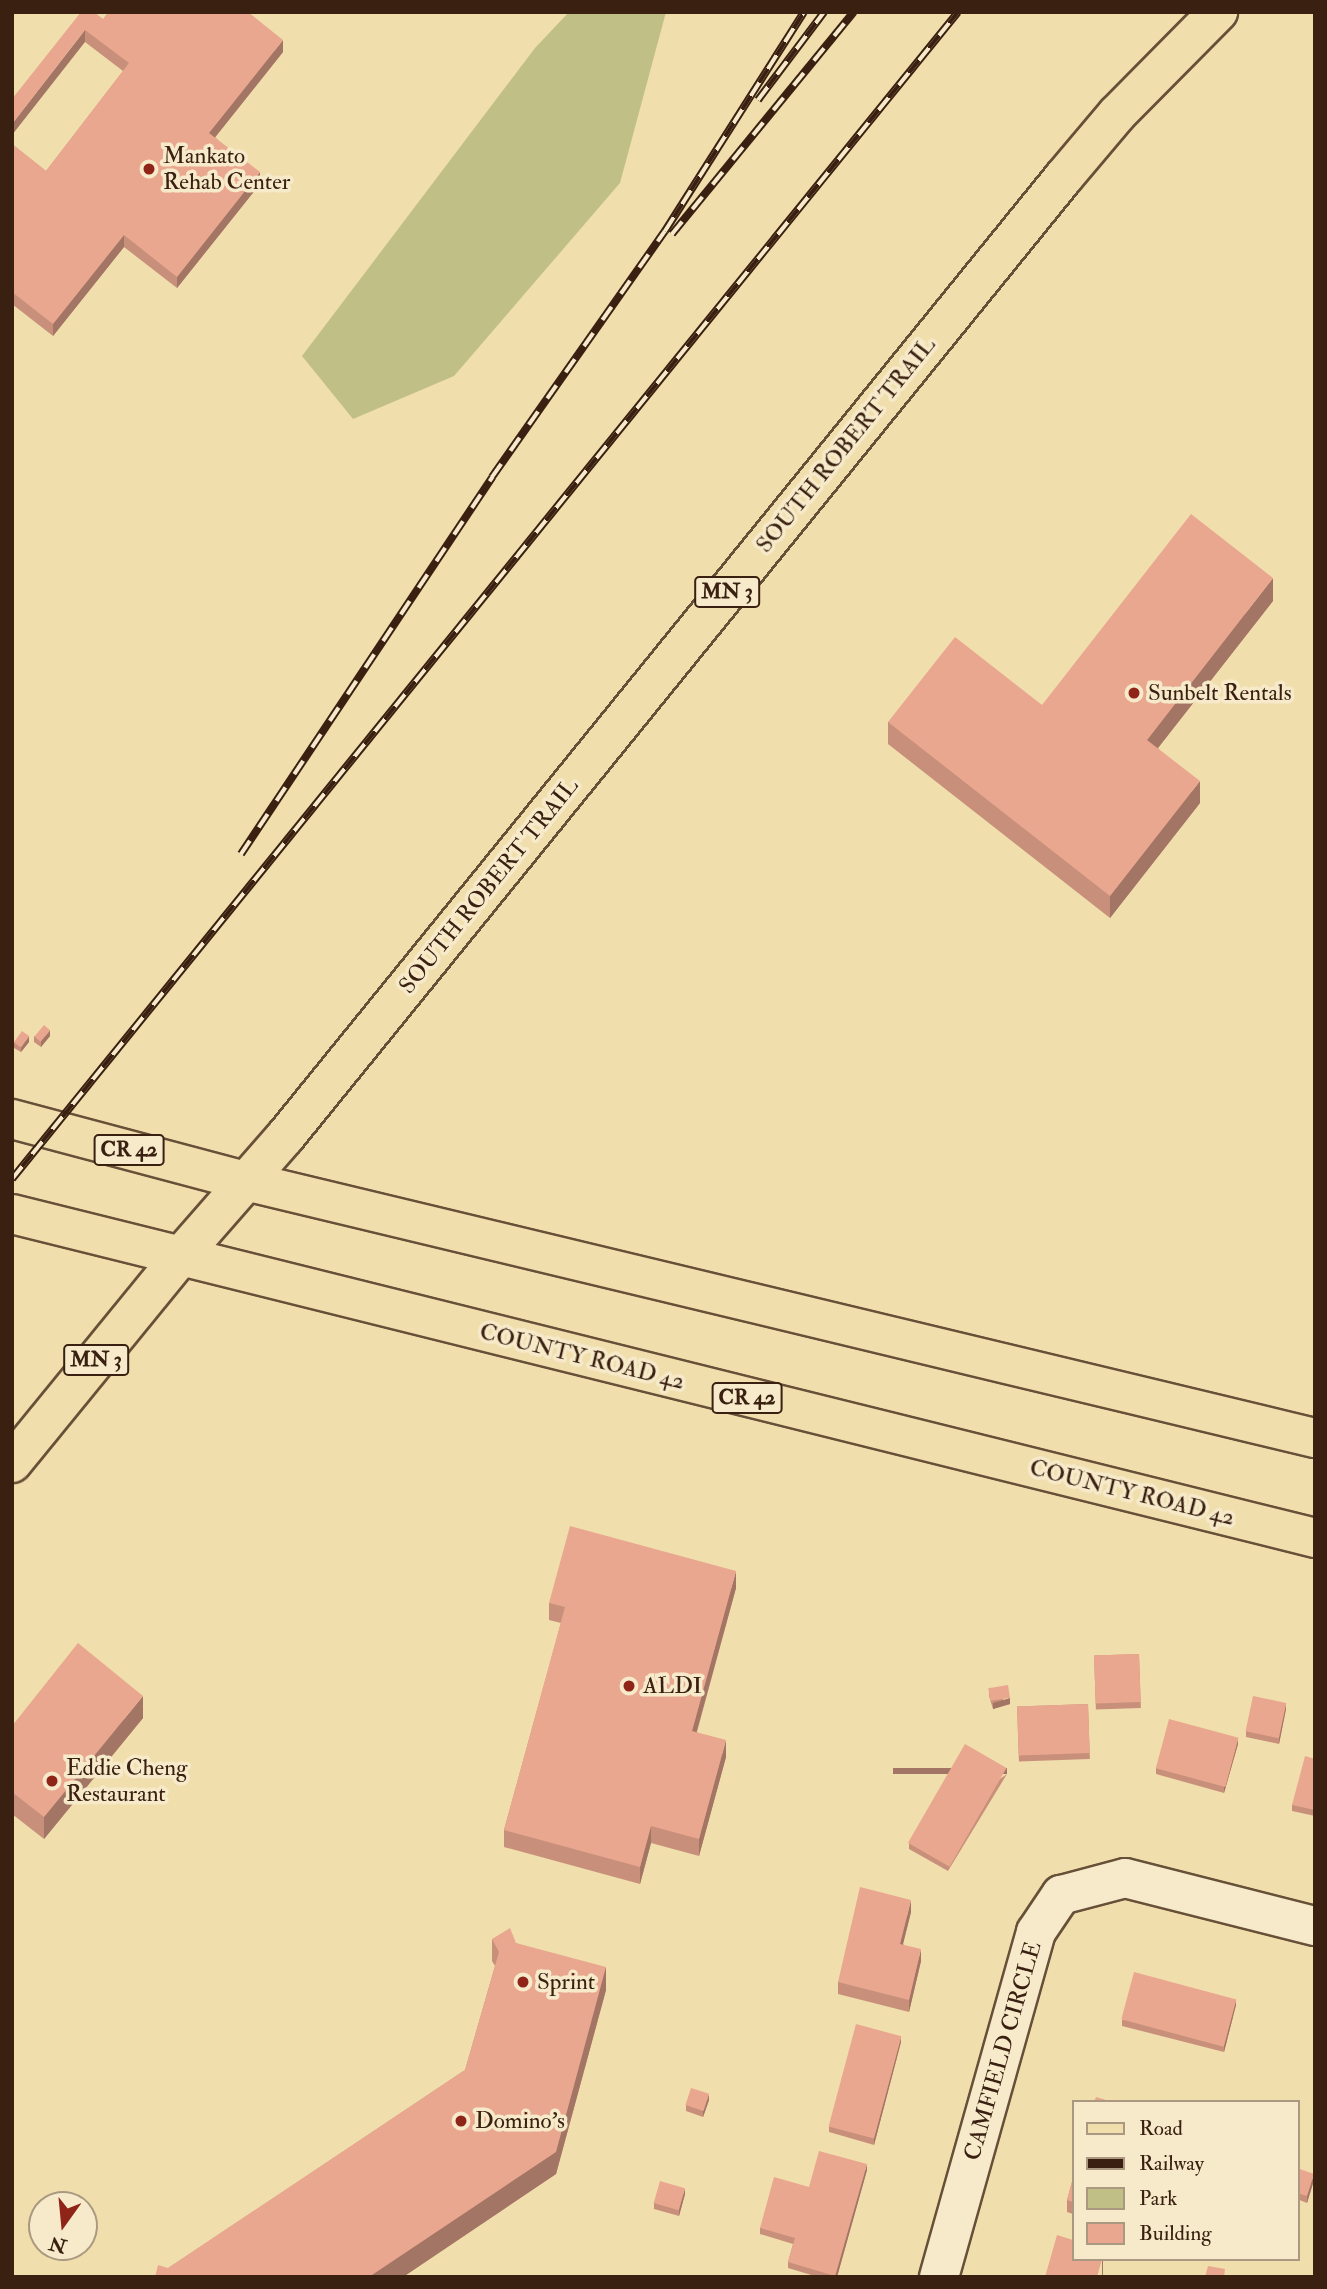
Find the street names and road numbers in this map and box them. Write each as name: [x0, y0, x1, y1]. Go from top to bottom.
street label: SOUTH ROBERT TRAIL: [751, 332, 941, 558]
road number: MN 3: [694, 574, 760, 610]
street label: SOUTH ROBERT TRAIL: [394, 773, 584, 999]
road number: CR 42: [92, 1132, 166, 1168]
street label: COUNTY ROAD 42: [477, 1318, 687, 1396]
road number: MN 3: [63, 1342, 129, 1378]
road number: CR 42: [710, 1380, 784, 1416]
street label: COUNTY ROAD 42: [1027, 1454, 1237, 1532]
street label: CAMFIELD CIRCLE: [959, 1938, 1047, 2164]

